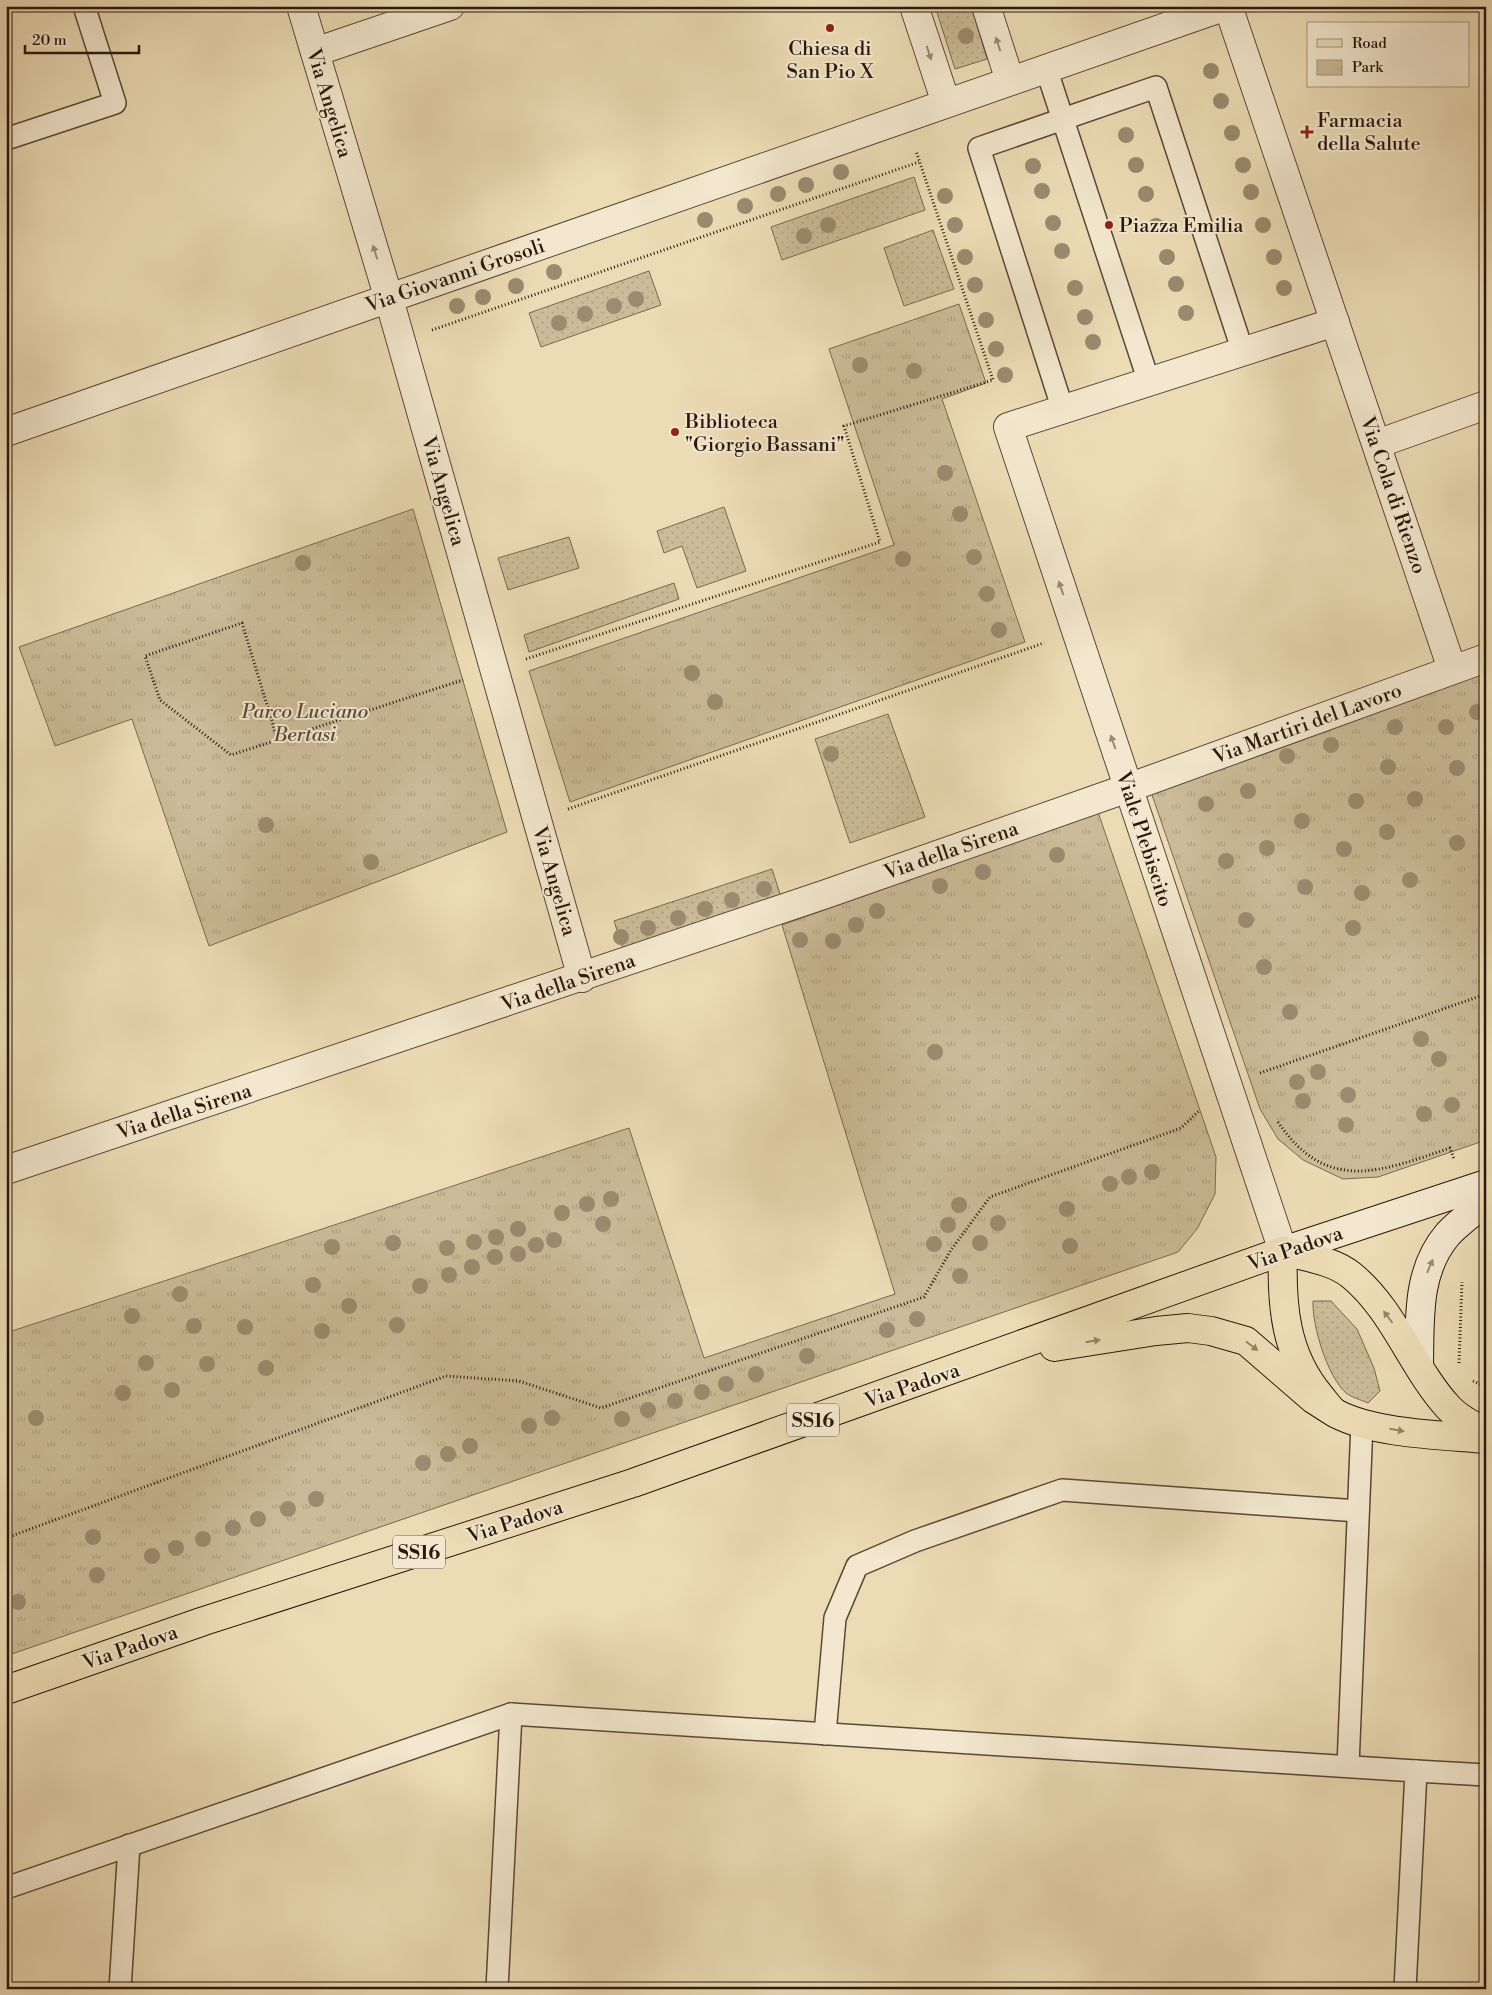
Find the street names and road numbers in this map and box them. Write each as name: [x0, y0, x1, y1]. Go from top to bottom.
street label: Via Angelica: [300, 45, 357, 162]
street label: Via Giovanni Grosoli: [362, 234, 549, 319]
street label: Via Cola di Rienzo: [1354, 413, 1431, 577]
street label: Via Angelica: [415, 433, 470, 550]
street label: Via Martiri del Lavoro: [1209, 679, 1406, 771]
street label: Viale Plebiscito: [1110, 768, 1177, 910]
street label: Via della Sirena: [880, 816, 1023, 886]
street label: Via Angelica: [526, 823, 581, 940]
street label: Via della Sirena: [497, 948, 640, 1018]
street label: Via della Sirena: [113, 1079, 256, 1146]
street label: Via Padova: [1244, 1221, 1347, 1278]
street label: Via Padova: [861, 1358, 964, 1415]
road number: SS16: [787, 1404, 839, 1436]
street label: Via Padova: [464, 1495, 567, 1550]
road number: SS16: [393, 1535, 445, 1568]
street label: Via Padova: [79, 1620, 182, 1677]

